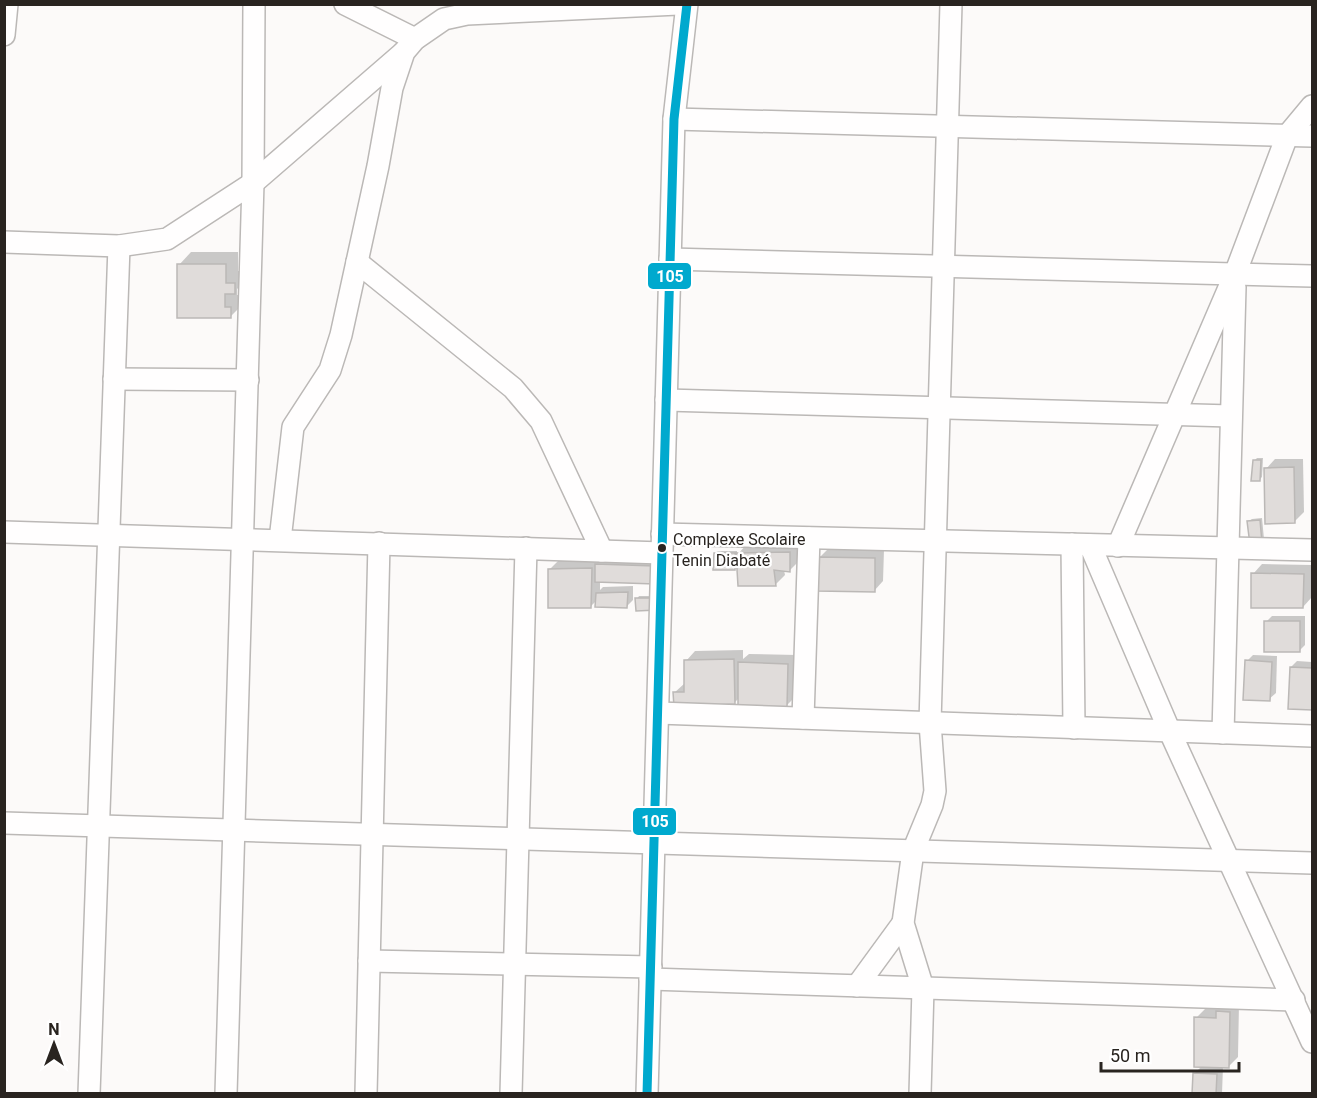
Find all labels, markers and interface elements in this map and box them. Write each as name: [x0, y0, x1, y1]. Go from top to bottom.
line badge: 105: [647, 262, 692, 290]
text: 105: [656, 267, 684, 286]
place label: Complexe Scolaire Tenin Diabaté: [673, 530, 805, 570]
marker: Complexe Scolaire Tenin Diabaté: [656, 542, 668, 554]
line badge: 105: [632, 807, 677, 836]
text: 105: [641, 812, 669, 831]
north arrow: [24, 1014, 84, 1074]
text: N: [48, 1020, 60, 1039]
scale bar: [1101, 1035, 1239, 1073]
text: 50 m: [1110, 1045, 1150, 1066]

